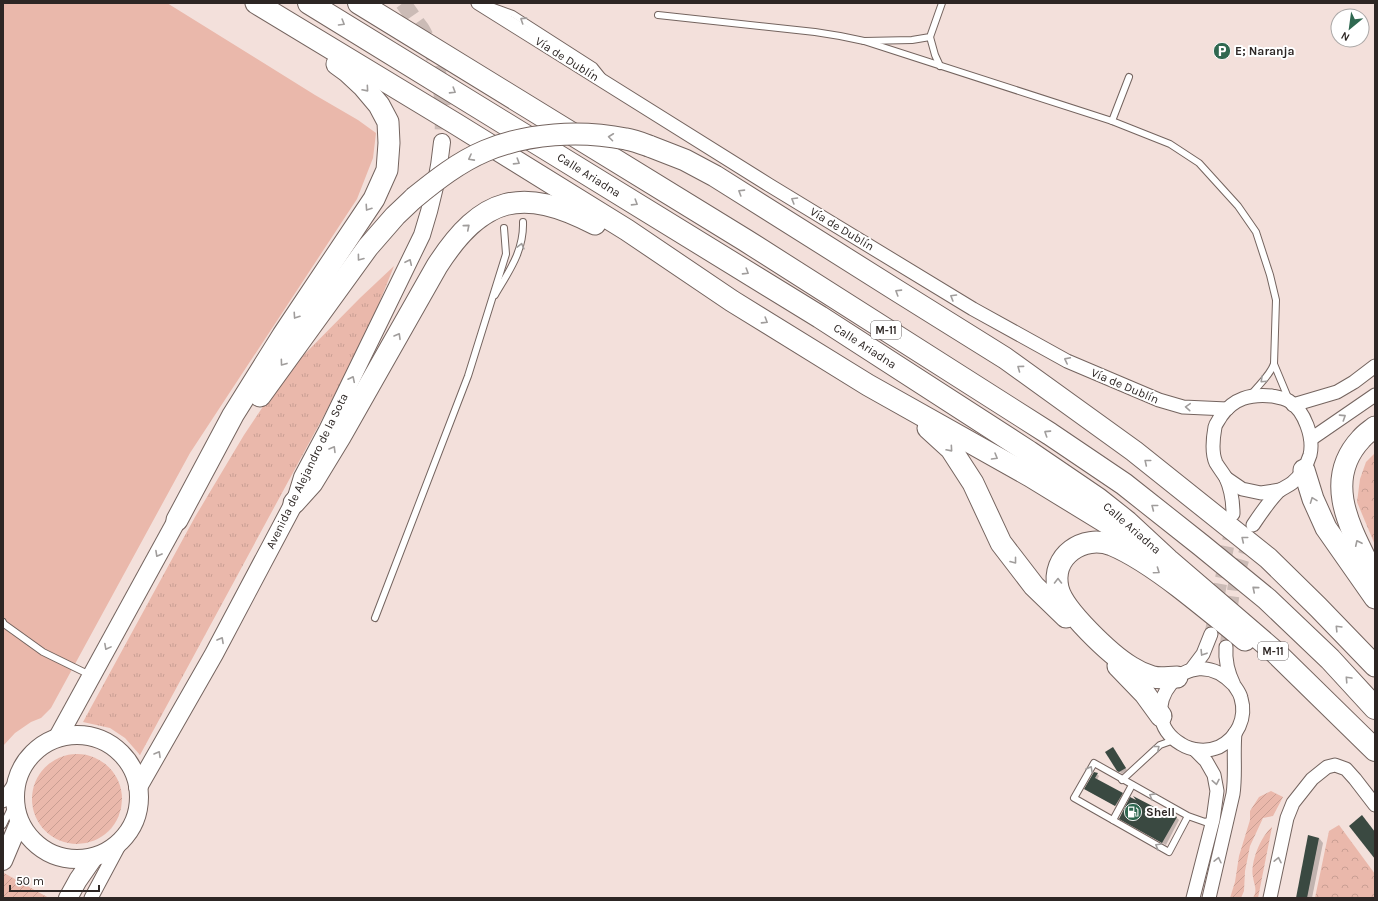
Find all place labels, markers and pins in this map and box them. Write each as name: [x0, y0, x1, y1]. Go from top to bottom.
parking icon: E; Naranja: [1212, 41, 1232, 61]
place label: E; Naranja: [1235, 44, 1295, 58]
fuel station icon: Shell: [1123, 802, 1143, 822]
place label: Shell: [1146, 805, 1175, 819]

